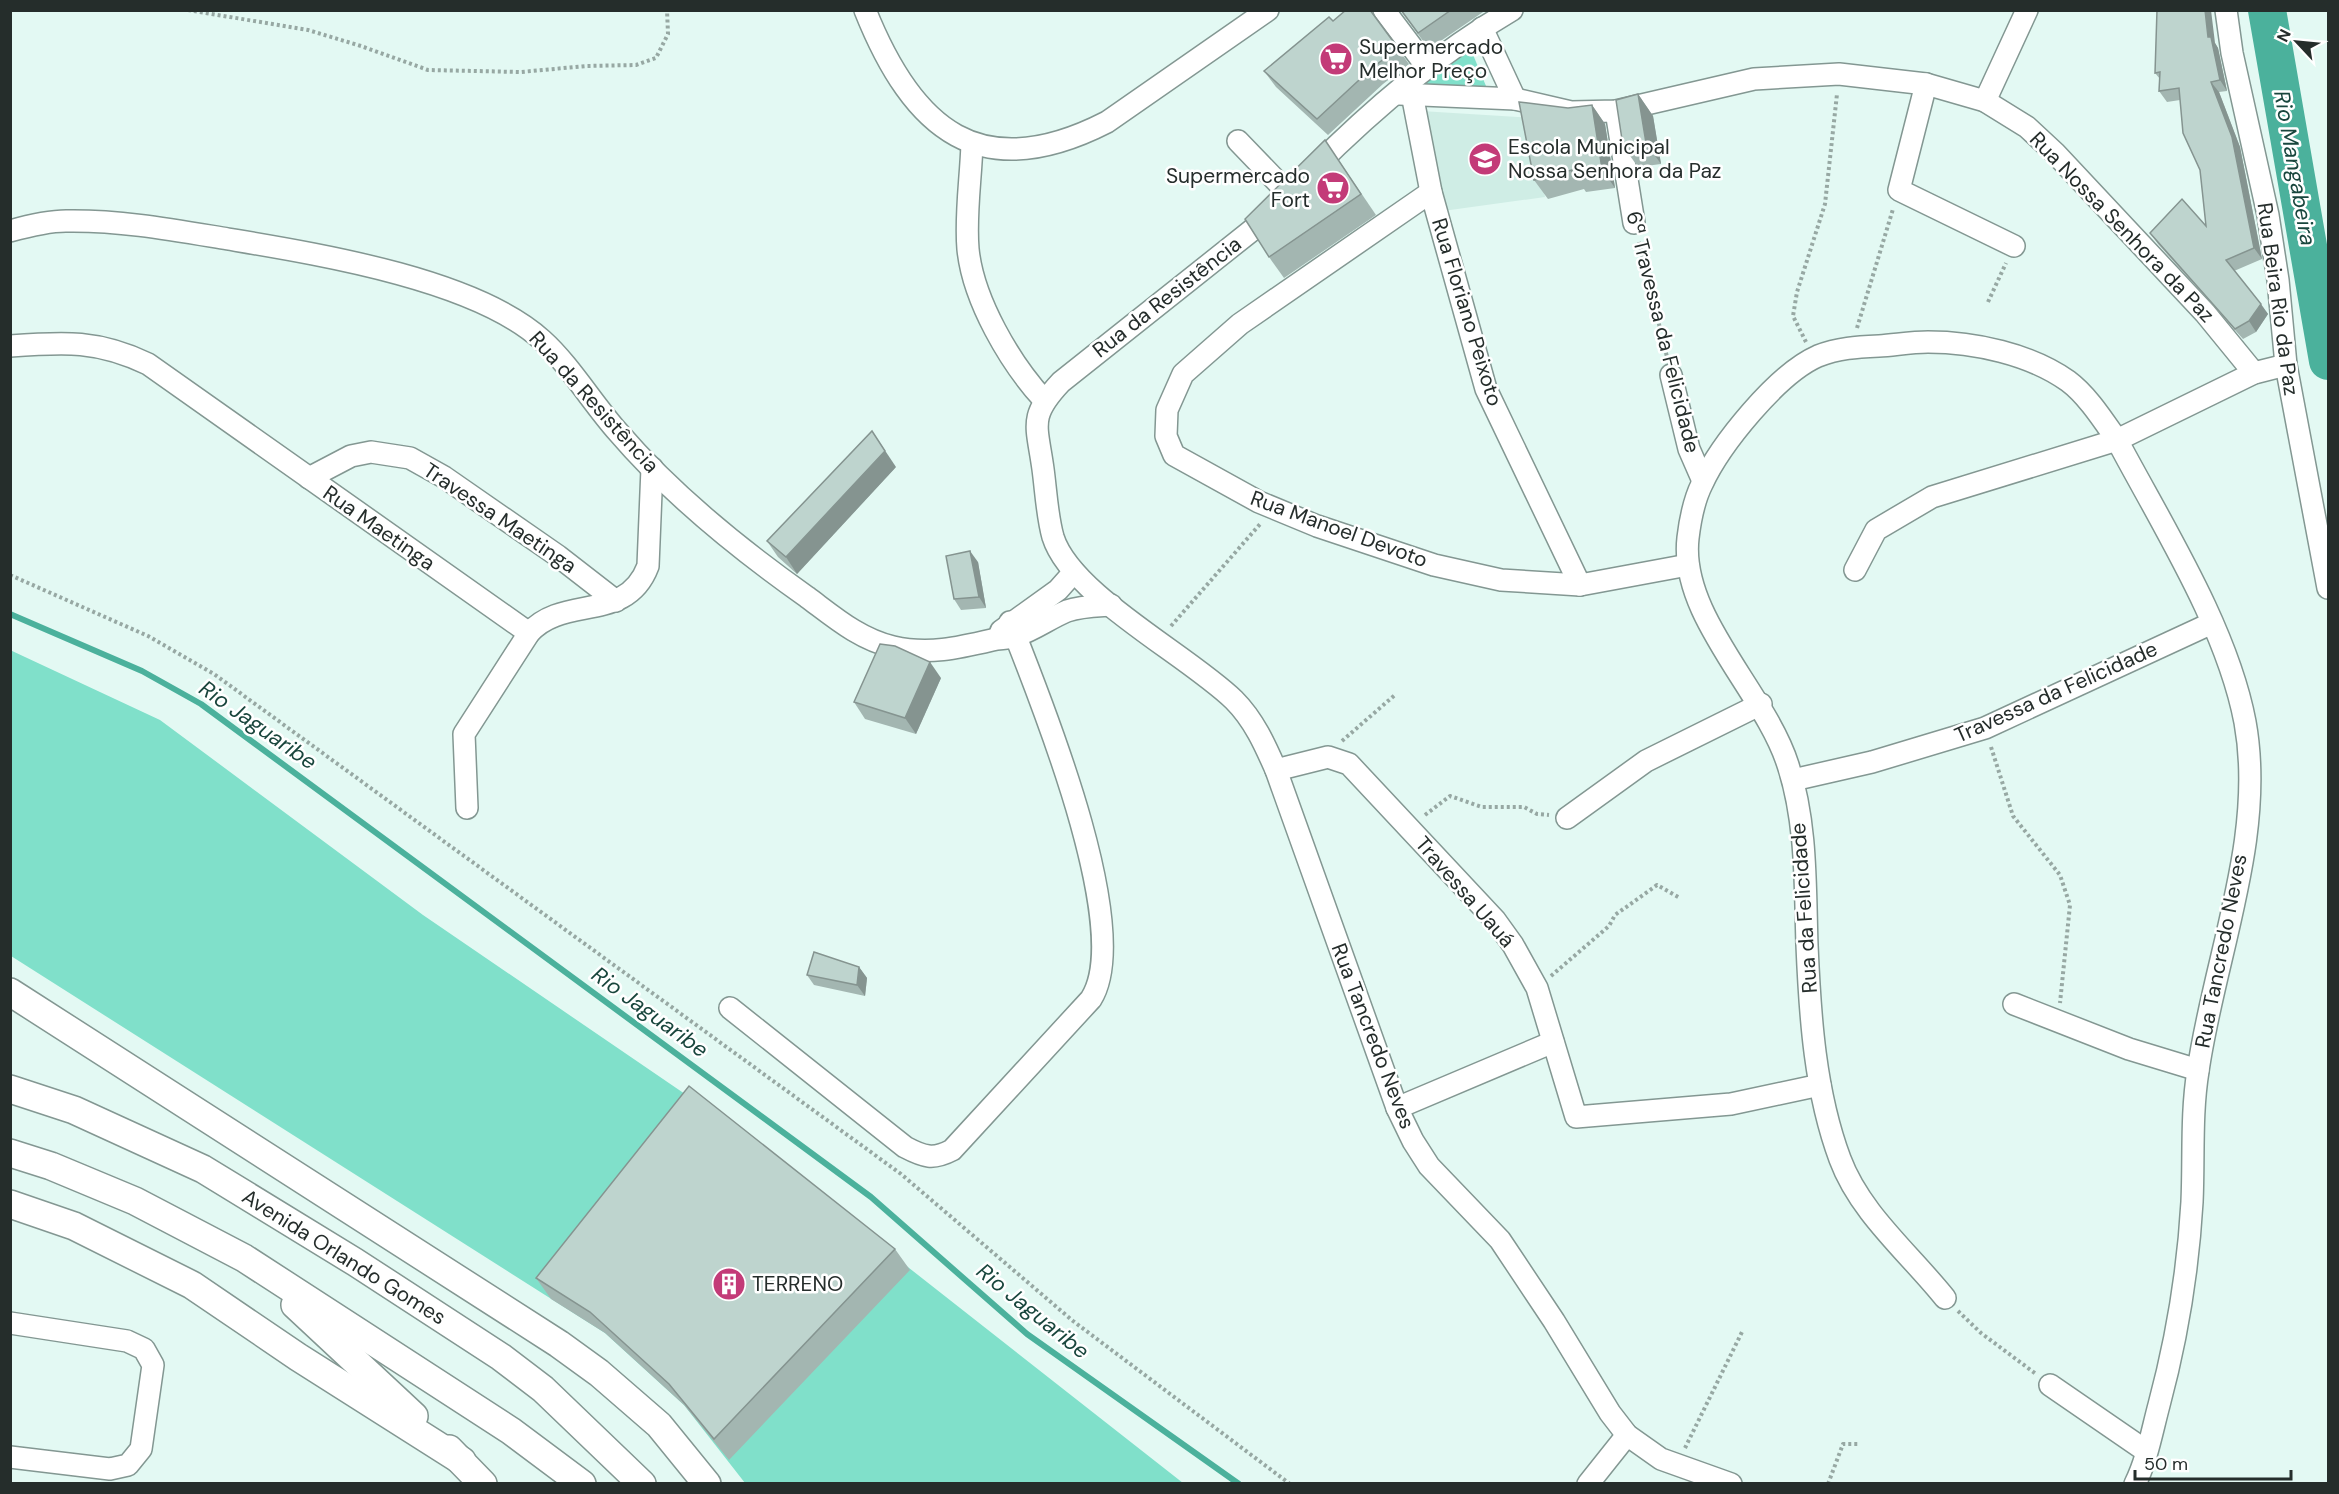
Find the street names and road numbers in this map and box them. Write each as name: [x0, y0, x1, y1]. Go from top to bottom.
street label: Rua Nossa Senhora da Paz: [2023, 126, 2221, 328]
street label: Rua Beira Rio da Paz: [2251, 201, 2305, 397]
street label: 6ª Travessa da Felicidade: [1619, 208, 1707, 456]
street label: Rua Floriano Peixoto: [1425, 215, 1509, 409]
street label: Rua da Resistência: [1087, 230, 1247, 364]
street label: Rua da Resistência: [523, 325, 665, 479]
street label: Travessa Maetinga: [418, 456, 582, 580]
street label: Rua Maetinga: [317, 479, 441, 577]
street label: Rua Manoel Devoto: [1247, 484, 1431, 574]
street label: Travessa da Felicidade: [1950, 635, 2162, 749]
street label: Rua da Felicidade: [1784, 822, 1824, 994]
street label: Travessa Uauá: [1409, 831, 1521, 953]
street label: Rua Tancredo Neves: [2188, 852, 2254, 1050]
street label: Rua Tancredo Neves: [1325, 939, 1421, 1133]
street label: Avenida Orlando Gomes: [237, 1183, 451, 1331]

